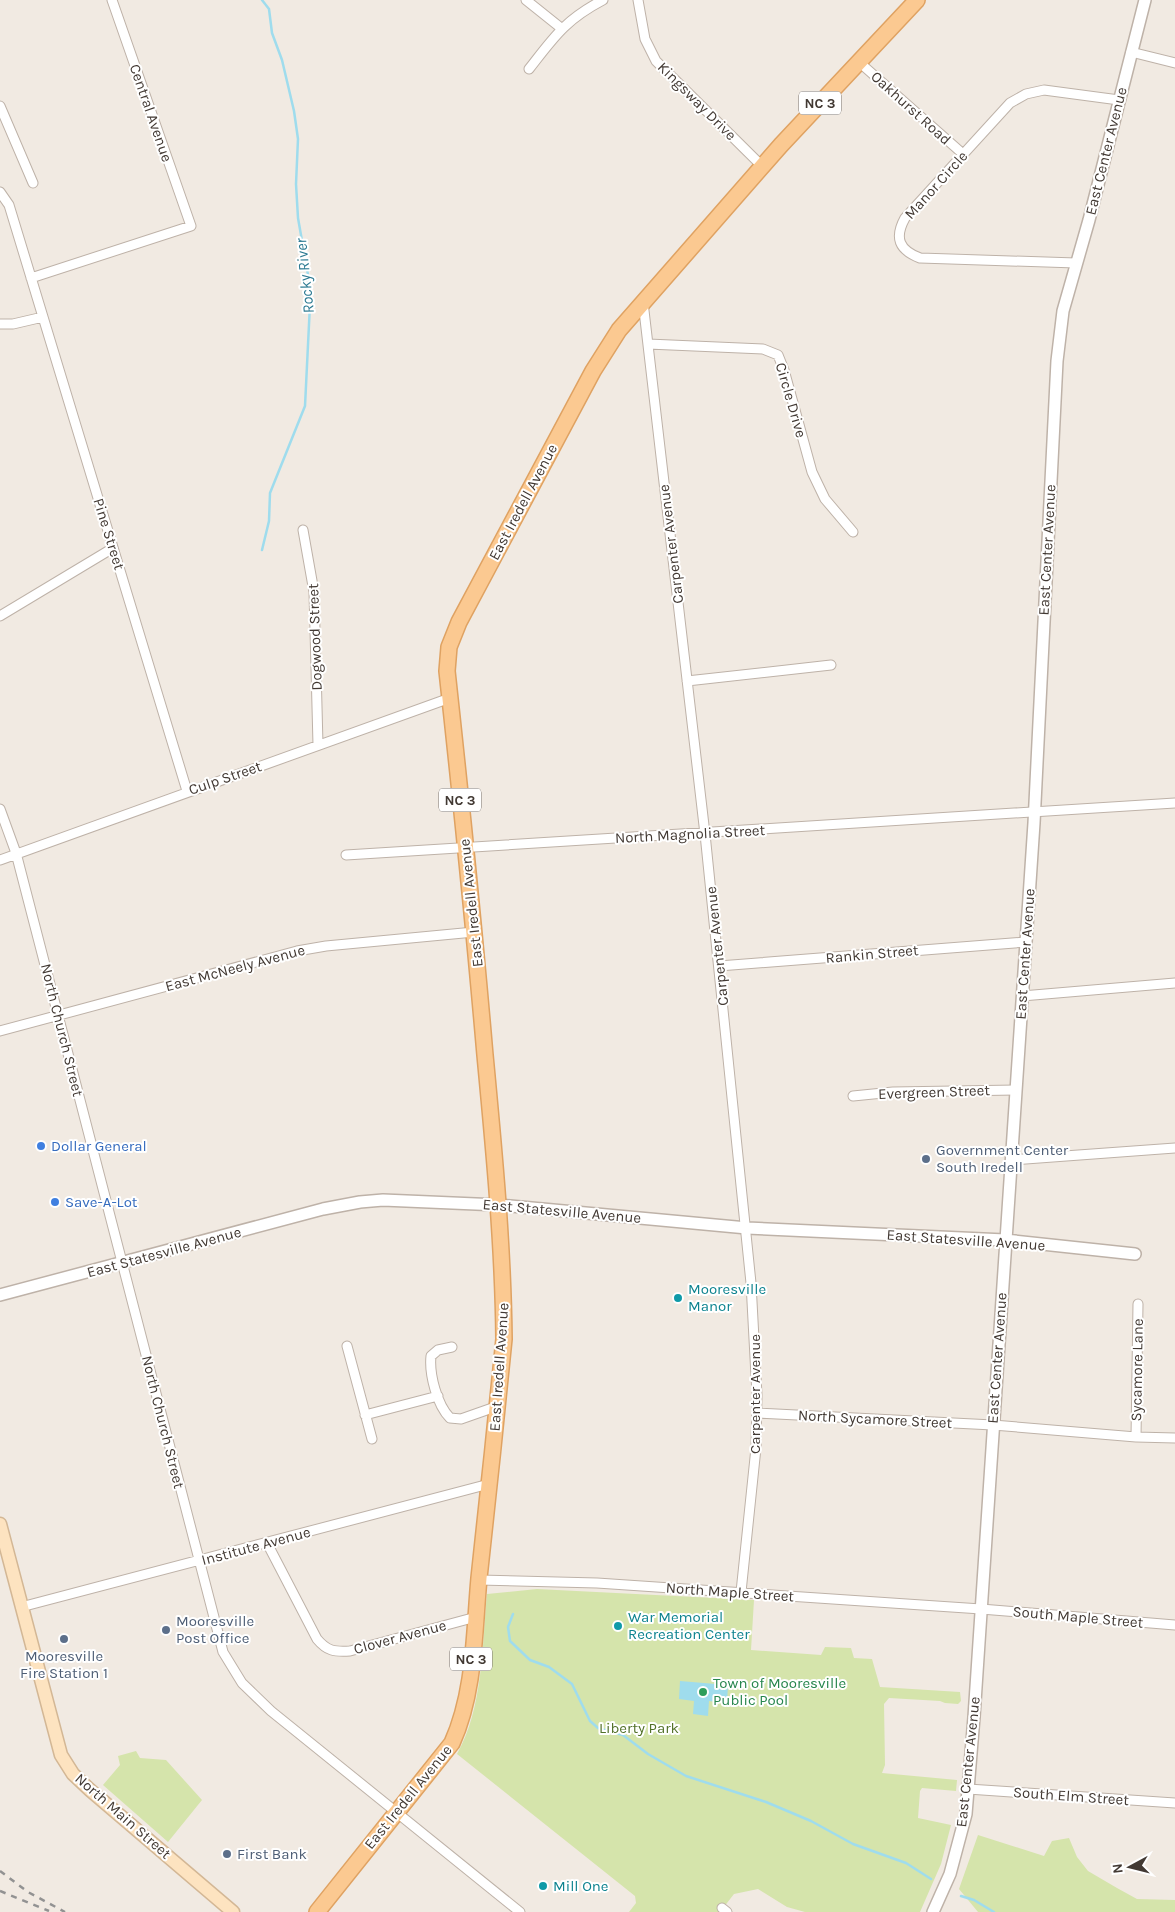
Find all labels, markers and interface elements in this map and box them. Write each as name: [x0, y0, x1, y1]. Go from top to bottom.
street label: Kingsway Drive: [654, 58, 740, 144]
street label: Central Avenue: [126, 62, 176, 164]
street label: Oakhurst Road: [867, 67, 955, 149]
street label: East Center Avenue: [1081, 85, 1131, 217]
road number: NC 3: [799, 92, 841, 115]
street label: Manor Circle: [901, 147, 971, 223]
water label: Rocky River: [291, 237, 318, 315]
street label: Circle Drive: [772, 360, 810, 440]
street label: East Iredell Avenue: [485, 441, 561, 563]
street label: Carpenter Avenue: [655, 483, 687, 605]
street label: East Center Avenue: [1035, 484, 1059, 616]
street label: Pine Street: [90, 496, 129, 572]
street label: Dogwood Street: [304, 583, 326, 691]
street label: Culp Street: [186, 757, 264, 799]
road number: NC 3: [439, 788, 481, 812]
street label: North Magnolia Street: [614, 821, 766, 847]
street label: East Iredell Avenue: [455, 838, 487, 968]
street label: Carpenter Avenue: [702, 885, 732, 1007]
street label: East Center Avenue: [1011, 888, 1039, 1020]
street label: East McNeely Avenue: [163, 941, 307, 995]
street label: Rankin Street: [825, 941, 920, 967]
street label: North Church Street: [37, 962, 87, 1099]
street label: Evergreen Street: [878, 1081, 991, 1103]
place label: Dollar General: [51, 1137, 147, 1155]
marker: Dollar General: [35, 1140, 47, 1152]
place label: Government Center South Iredell: [936, 1141, 1069, 1176]
marker: Government Center South Iredell: [920, 1153, 932, 1165]
place label: Save-A-Lot: [65, 1193, 138, 1211]
street label: East Statesville Avenue: [482, 1195, 642, 1227]
marker: Save-A-Lot: [49, 1196, 61, 1208]
street label: East Statesville Avenue: [85, 1223, 243, 1281]
street label: East Statesville Avenue: [886, 1225, 1046, 1255]
place label: Mooresville Manor: [688, 1280, 766, 1315]
marker: Mooresville Manor: [672, 1292, 684, 1304]
street label: East Center Avenue: [983, 1292, 1011, 1424]
street label: East Iredell Avenue: [486, 1302, 512, 1432]
street label: Sycamore Lane: [1127, 1318, 1147, 1422]
street label: Carpenter Avenue: [746, 1334, 764, 1454]
street label: North Church Street: [138, 1354, 188, 1491]
street label: North Sycamore Street: [797, 1406, 953, 1432]
street label: Institute Avenue: [199, 1523, 313, 1569]
street label: North Maple Street: [665, 1579, 795, 1605]
street label: South Maple Street: [1012, 1602, 1144, 1632]
place label: War Memorial Recreation Center: [628, 1608, 750, 1643]
place label: Mooresville Post Office: [176, 1612, 254, 1647]
street label: Clover Avenue: [352, 1616, 448, 1658]
marker: War Memorial Recreation Center: [612, 1620, 624, 1632]
marker: Mooresville Post Office: [160, 1624, 172, 1636]
marker: Mooresville Fire Station 1: [58, 1633, 70, 1645]
place label: Mooresville Fire Station 1: [20, 1647, 108, 1682]
road number: NC 3: [450, 1648, 492, 1670]
place label: Town of Mooresville Public Pool: [713, 1674, 846, 1709]
marker: Town of Mooresville Public Pool: [697, 1686, 709, 1698]
street label: East Center Avenue: [952, 1696, 984, 1828]
park label: Liberty Park: [599, 1719, 679, 1737]
street label: East Iredell Avenue: [360, 1741, 456, 1853]
street label: North Main Street: [71, 1769, 175, 1863]
street label: South Elm Street: [1013, 1783, 1130, 1809]
north arrow: [1105, 1842, 1155, 1892]
place label: First Bank: [237, 1845, 307, 1863]
marker: First Bank: [221, 1848, 233, 1860]
text: N: [1109, 1863, 1127, 1875]
place label: Mill One: [553, 1877, 609, 1895]
marker: Mill One: [537, 1880, 549, 1892]

